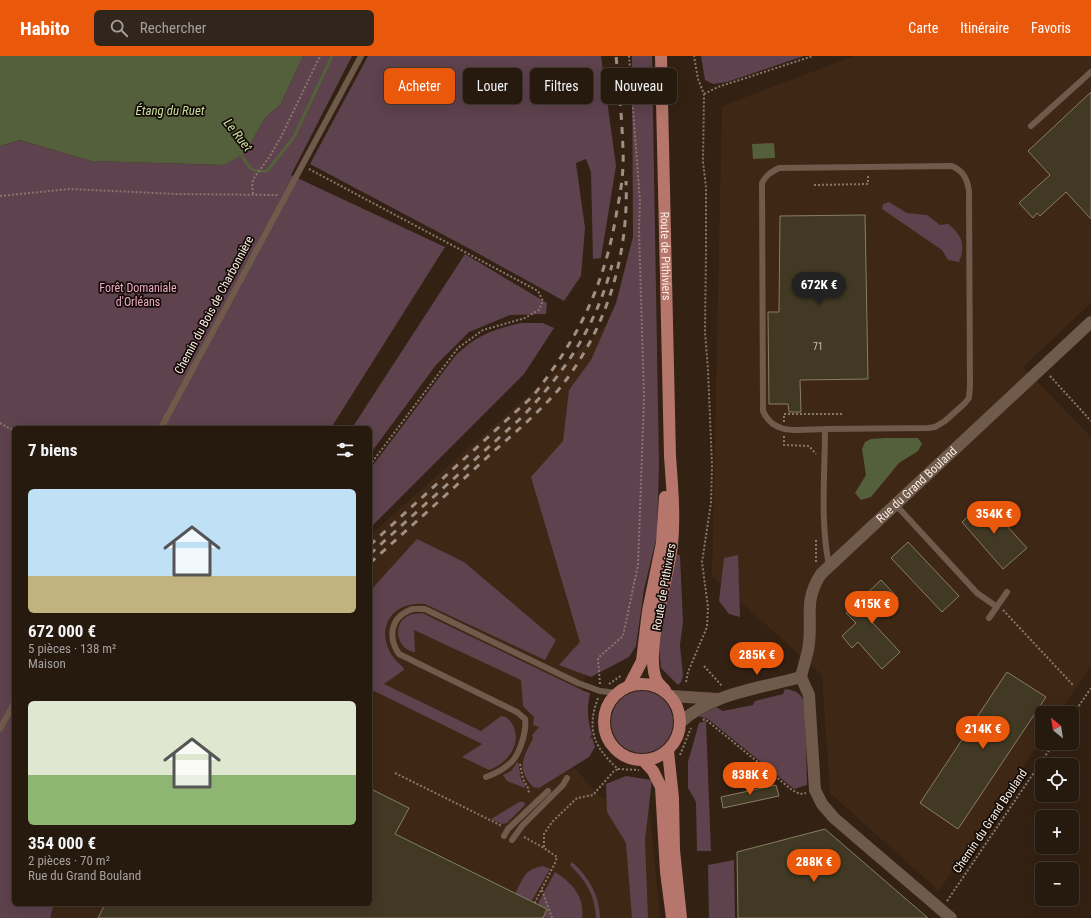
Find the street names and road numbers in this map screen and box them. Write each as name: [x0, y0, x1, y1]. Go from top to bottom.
street label: Route de Pithiviers: [658, 211, 673, 300]
street label: Chemin du Bois de Charbonnière: [172, 233, 257, 376]
street label: Rue du Grand Bouland: [874, 444, 960, 526]
street label: Route de Pithiviers: [649, 542, 679, 632]
street label: Chemin du Grand Bouland: [950, 766, 1030, 876]

